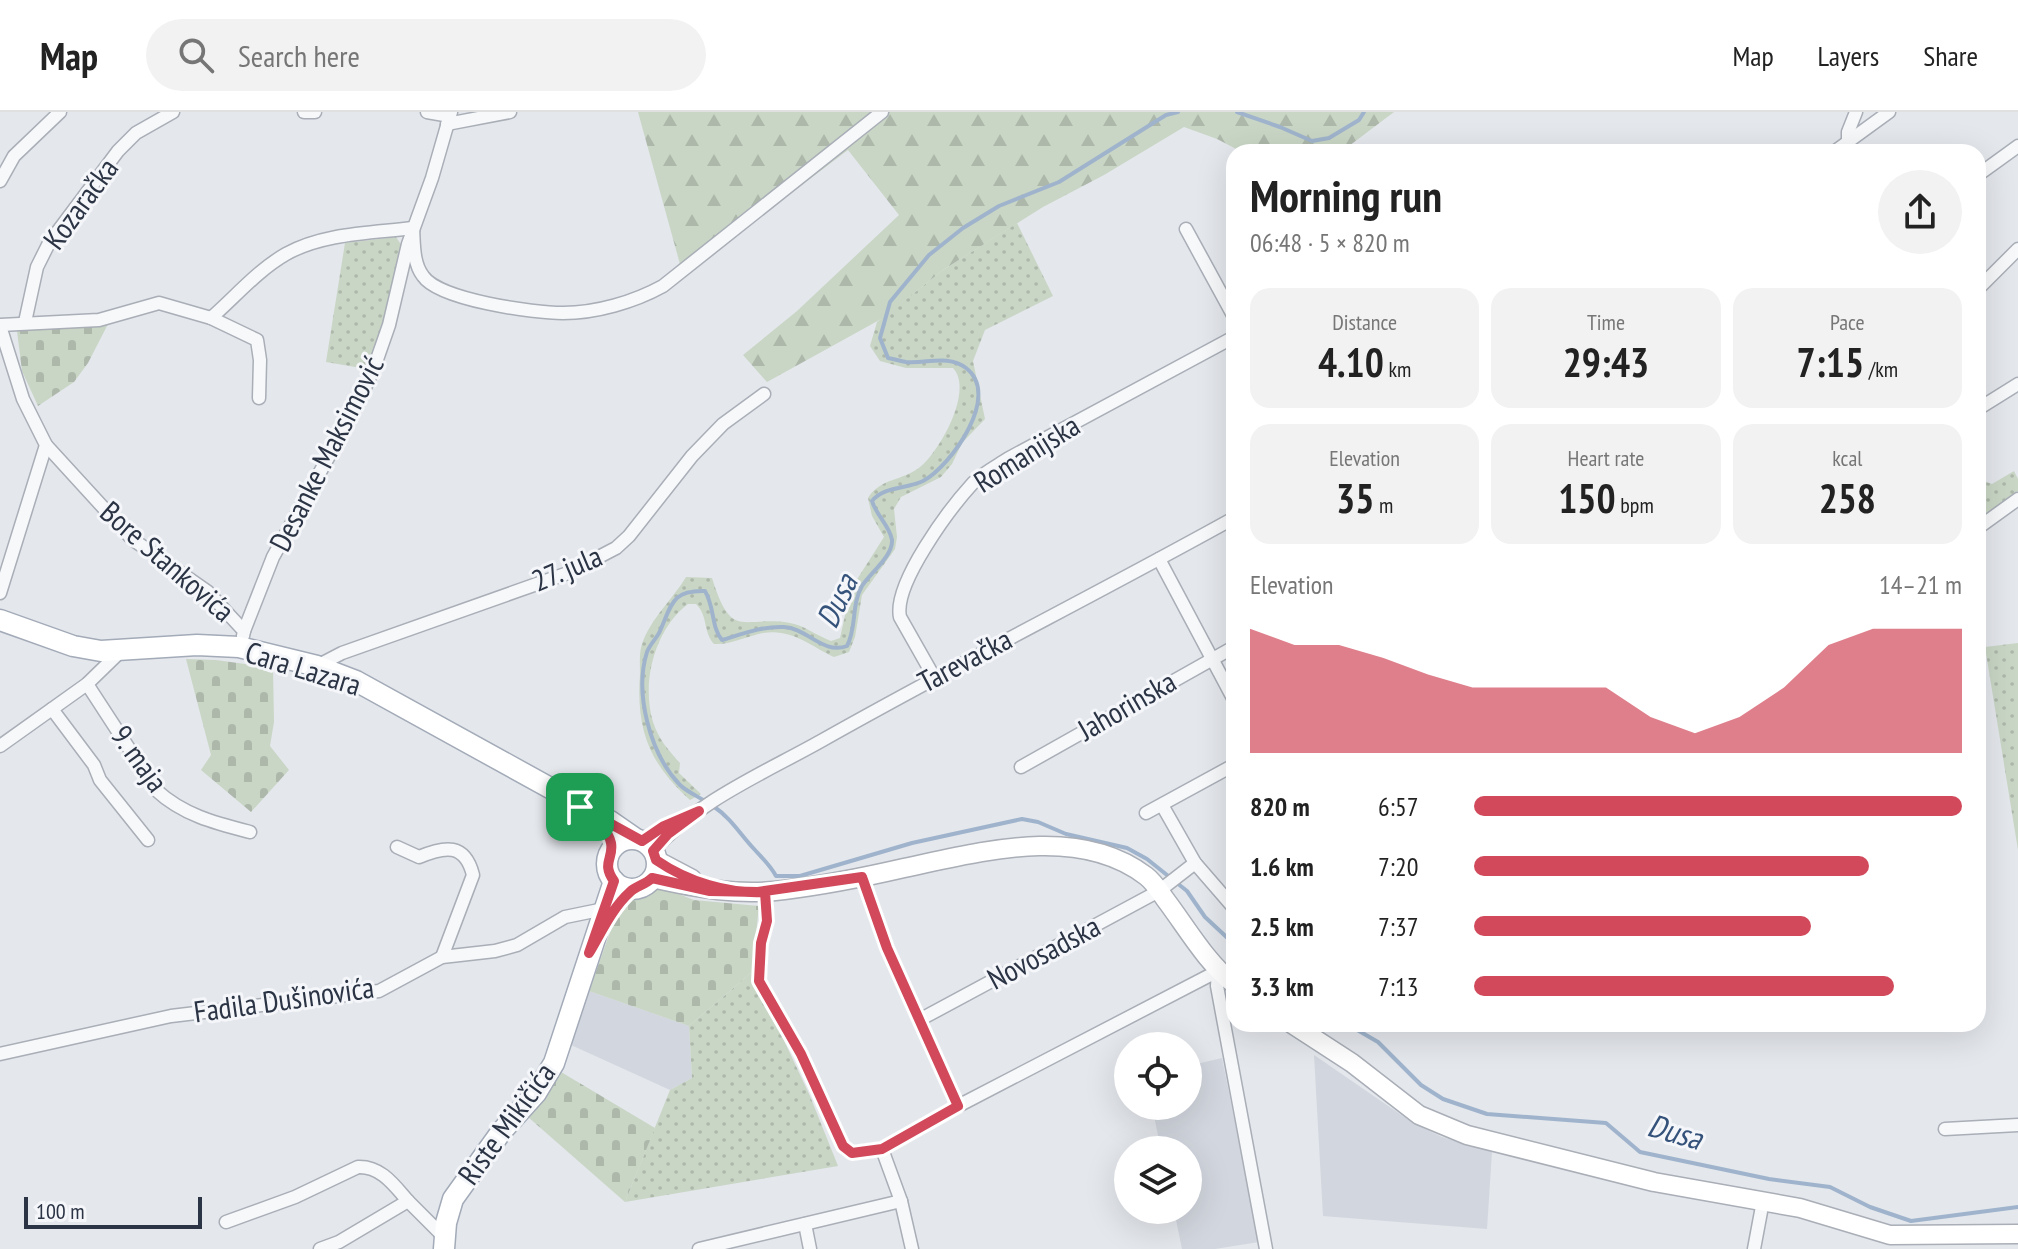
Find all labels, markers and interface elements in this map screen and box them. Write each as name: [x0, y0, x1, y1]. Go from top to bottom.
search box: [146, 19, 706, 91]
text: Map: [40, 31, 98, 80]
icon: search: [174, 33, 218, 77]
text: Search here: [238, 36, 360, 75]
text: Map: [1732, 37, 1774, 74]
text: Layers: [1818, 37, 1879, 74]
text: Share: [1923, 37, 1978, 74]
street label: Kozaračka: [34, 150, 126, 256]
text: Morning run: [1250, 167, 1442, 224]
button: share: [1878, 170, 1962, 254]
text: 06:48 · 5 × 820 m: [1250, 226, 1410, 259]
text: Distance: [1332, 308, 1397, 336]
text: Time: [1587, 308, 1625, 336]
text: Pace: [1830, 308, 1865, 336]
text: 4.10: [1318, 336, 1384, 388]
text: 29:43: [1563, 336, 1649, 388]
text: 7:15: [1797, 336, 1864, 388]
street label: Desanke Maksimović: [260, 349, 392, 557]
text: km: [1384, 355, 1411, 383]
text: /km: [1864, 355, 1898, 383]
street label: Romanijska: [966, 405, 1086, 500]
text: Elevation: [1329, 444, 1400, 472]
text: Heart rate: [1568, 444, 1644, 472]
text: kcal: [1832, 444, 1862, 472]
text: 35: [1336, 472, 1374, 524]
text: 150: [1558, 472, 1616, 524]
text: 258: [1819, 472, 1876, 524]
text: m: [1374, 491, 1393, 519]
text: bpm: [1616, 491, 1654, 519]
street label: Bore Stankovića: [93, 492, 243, 630]
street label: 27. jula: [525, 536, 607, 600]
water label: Dusa: [806, 565, 868, 634]
text: Elevation: [1250, 568, 1333, 601]
text: 14–21 m: [1879, 568, 1962, 601]
street label: Tarevačka: [911, 619, 1018, 701]
street label: Cara Lazara: [241, 632, 366, 704]
street label: Jahorinska: [1069, 661, 1182, 749]
street label: 9. maja: [103, 717, 178, 799]
pin: [546, 773, 614, 841]
icon: arrive: [558, 785, 602, 829]
text: 820 m: [1250, 790, 1310, 823]
text: 6:57: [1378, 790, 1418, 823]
text: 1.6 km: [1250, 850, 1314, 883]
text: 7:20: [1378, 850, 1418, 883]
street label: Novosadska: [980, 906, 1106, 998]
text: 2.5 km: [1250, 910, 1314, 943]
text: 7:37: [1378, 910, 1418, 943]
street label: Fadila Dušinovića: [191, 967, 376, 1030]
text: 3.3 km: [1250, 970, 1314, 1003]
text: 7:13: [1378, 970, 1418, 1003]
map controls: [1114, 1032, 1202, 1224]
button: locate: [1114, 1032, 1202, 1120]
street label: Riste Mikičića: [448, 1054, 563, 1192]
water label: Dusa: [1643, 1103, 1709, 1159]
button: layers: [1114, 1136, 1202, 1224]
scale bar: [24, 1193, 202, 1229]
text: 100 m: [36, 1197, 85, 1225]

